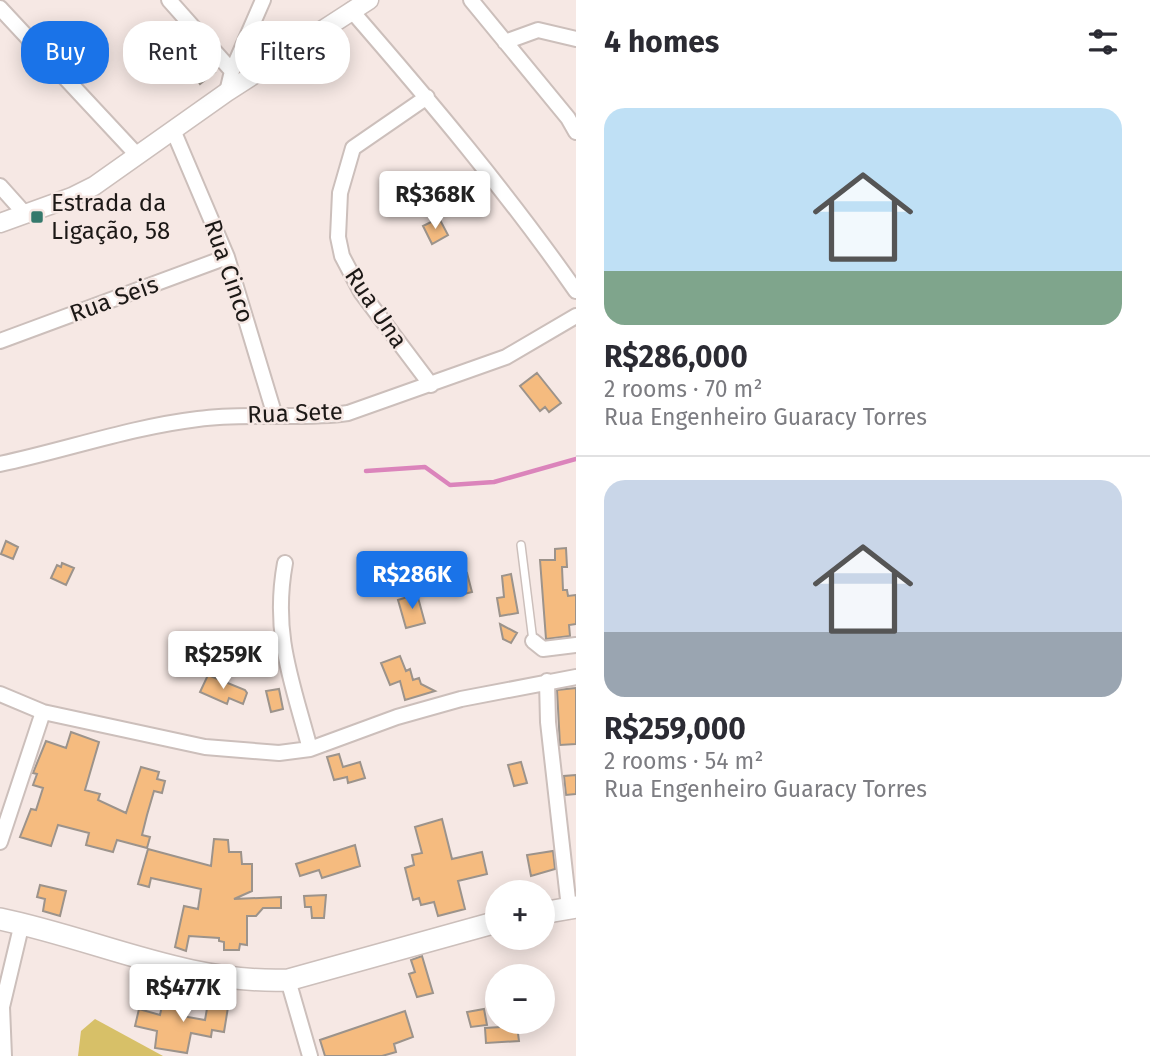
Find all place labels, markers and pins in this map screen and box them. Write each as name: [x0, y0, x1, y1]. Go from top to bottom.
pin: R$368K: [378, 172, 492, 231]
place label: Estrada da Ligação, 58: [51, 189, 170, 245]
marker: Estrada da Ligação, 58: [29, 209, 45, 225]
pin: R$286K: [355, 552, 469, 611]
pin: R$259K: [166, 632, 280, 691]
pin: R$477K: [126, 964, 240, 1024]

